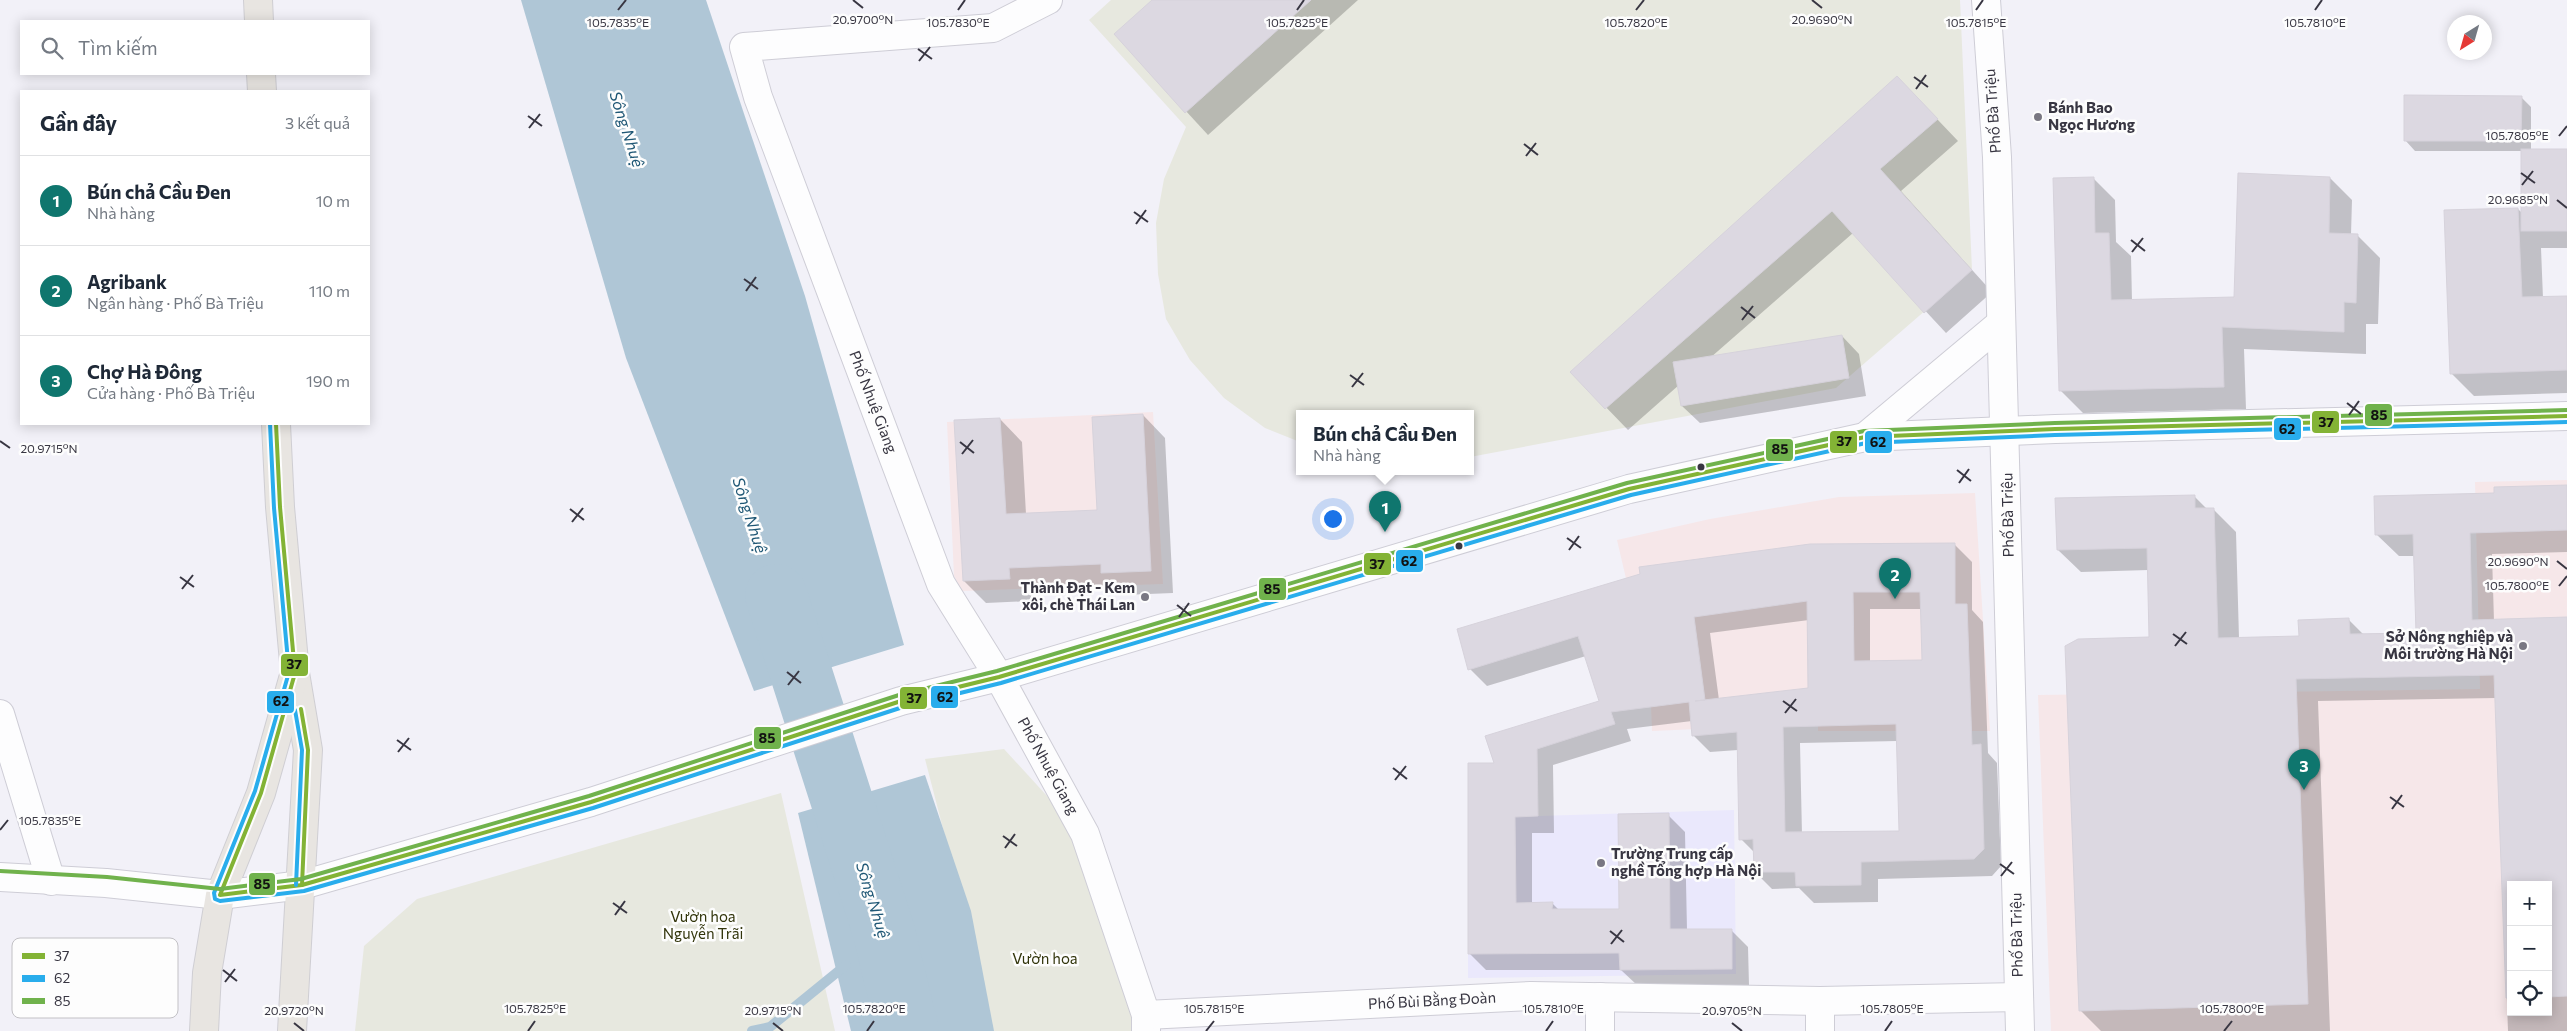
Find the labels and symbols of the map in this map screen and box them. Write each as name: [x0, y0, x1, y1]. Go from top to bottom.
text: 20.9700°N: [833, 12, 893, 26]
text: 20.9690°N: [1791, 12, 1853, 26]
text: 105.7835°E: [587, 15, 649, 29]
text: 105.7830°E: [926, 15, 990, 29]
text: 105.7825°E: [1266, 15, 1328, 29]
text: 105.7820°E: [1604, 15, 1668, 29]
text: 105.7815°E: [1946, 15, 2006, 29]
text: 105.7810°E: [2284, 15, 2346, 29]
north arrow: [2447, 15, 2492, 60]
street label: Phố Bà Triệu: [1980, 68, 2004, 154]
water label: Sông Nhuệ: [606, 89, 649, 170]
place label: Bánh Bao Ngọc Hương: [2048, 98, 2135, 134]
marker: Bánh Bao Ngọc Hương: [2032, 111, 2044, 123]
text: 105.7805°E: [2485, 128, 2549, 142]
text: 20.9685°N: [2488, 192, 2548, 206]
street label: Phố Nhuệ Giang: [846, 348, 902, 455]
line badge: 85: [2364, 403, 2393, 427]
text: 85: [2371, 406, 2387, 423]
line badge: 37: [2311, 410, 2340, 434]
text: 37: [2318, 413, 2334, 430]
line badge: 62: [2273, 417, 2302, 441]
text: 62: [2279, 420, 2295, 437]
line badge: 37: [1829, 430, 1858, 454]
line badge: 62: [1864, 430, 1893, 454]
text: 37: [1836, 432, 1852, 449]
text: 62: [1870, 433, 1886, 450]
line badge: 85: [1765, 438, 1794, 462]
text: 85: [1772, 440, 1788, 457]
text: 20.9715°N: [20, 441, 78, 455]
unlabelled marker: [1696, 462, 1706, 472]
street label: Phố Bà Triệu: [1997, 473, 2017, 558]
water label: Sông Nhuệ: [729, 475, 772, 556]
pin: 1: [1369, 491, 1401, 532]
your location: [1320, 506, 1346, 532]
unlabelled marker: [1454, 541, 1464, 551]
line badge: 62: [1395, 549, 1424, 573]
line badge: 37: [1363, 552, 1392, 576]
text: 62: [1401, 552, 1417, 569]
text: 20.9690°N: [2487, 554, 2549, 568]
text: 37: [1369, 555, 1385, 572]
pin: 2: [1879, 558, 1911, 599]
line badge: 85: [1258, 577, 1287, 601]
place label: Thành Đạt - Kem xôi, chè Thái Lan: [1020, 578, 1135, 613]
text: 105.7800°E: [2485, 578, 2549, 592]
text: 85: [1264, 580, 1280, 597]
marker: Thành Đạt - Kem xôi, chè Thái Lan: [1139, 591, 1151, 603]
place label: Sở Nông nghiệp và Môi trường Hà Nội: [2384, 627, 2513, 663]
marker: Sở Nông nghiệp và Môi trường Hà Nội: [2517, 640, 2529, 652]
line badge: 37: [280, 653, 309, 677]
text: 37: [286, 655, 302, 672]
line badge: 62: [930, 685, 959, 709]
line badge: 37: [899, 686, 928, 710]
text: 62: [937, 688, 953, 705]
text: 37: [906, 689, 922, 706]
line badge: 62: [266, 690, 295, 714]
text: 62: [273, 692, 289, 709]
street label: Phố Nhuệ Giang: [1015, 714, 1083, 817]
line badge: 85: [753, 726, 782, 750]
text: 85: [759, 729, 775, 746]
pin: 3: [2288, 749, 2320, 790]
text: 105.7835°E: [19, 813, 81, 827]
place label: Trường Trung cấp nghề Tổng hợp Hà Nội: [1611, 844, 1762, 880]
marker: Trường Trung cấp nghề Tổng hợp Hà Nội: [1595, 857, 1607, 869]
water label: Sông Nhuệ: [853, 860, 894, 941]
line badge: 85: [248, 872, 276, 896]
text: 85: [254, 875, 270, 892]
street label: Phố Bà Triệu: [2006, 893, 2026, 978]
park label: Vườn hoa Nguyễn Trãi: [663, 907, 743, 942]
legend: [12, 938, 178, 1018]
text: 37: [54, 947, 69, 964]
park label: Vườn hoa: [1012, 949, 1078, 967]
text: 62: [54, 969, 70, 986]
street label: Phố Bùi Bằng Đoàn: [1368, 988, 1496, 1012]
text: 85: [54, 992, 71, 1009]
text: 105.7825°E: [504, 1001, 566, 1015]
text: 105.7820°E: [842, 1001, 906, 1015]
text: 105.7815°E: [1184, 1001, 1244, 1015]
text: 105.7810°E: [1522, 1001, 1584, 1015]
text: 105.7805°E: [1860, 1001, 1924, 1015]
text: 105.7800°E: [2200, 1001, 2264, 1015]
text: 20.9720°N: [264, 1003, 324, 1017]
text: 20.9715°N: [744, 1003, 802, 1017]
text: 20.9705°N: [1702, 1003, 1762, 1017]

